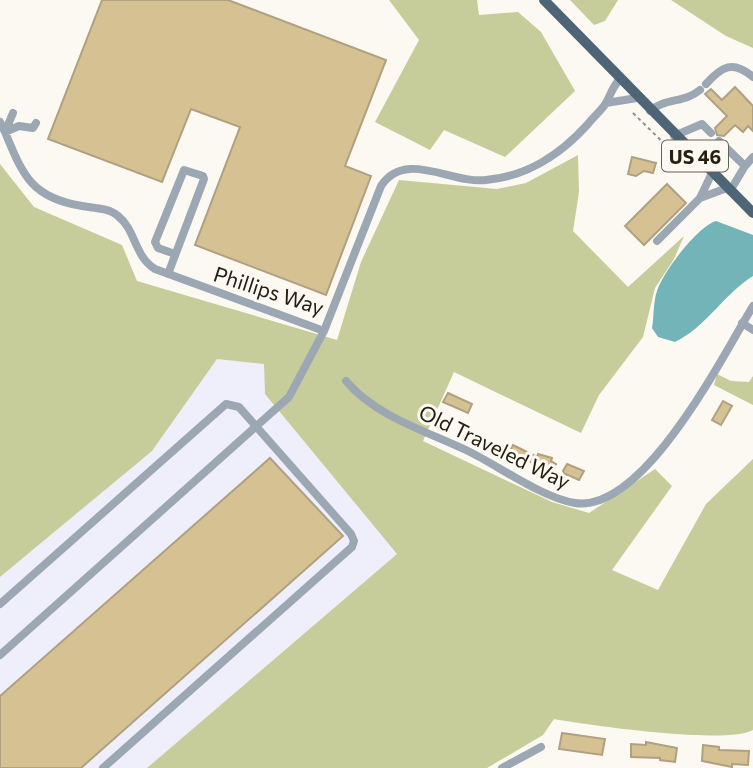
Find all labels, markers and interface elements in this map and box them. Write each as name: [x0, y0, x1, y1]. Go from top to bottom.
road number: US 46: [662, 140, 728, 172]
street label: Phillips Way: [211, 260, 327, 320]
street label: Old Traveled Way: [415, 399, 575, 494]

